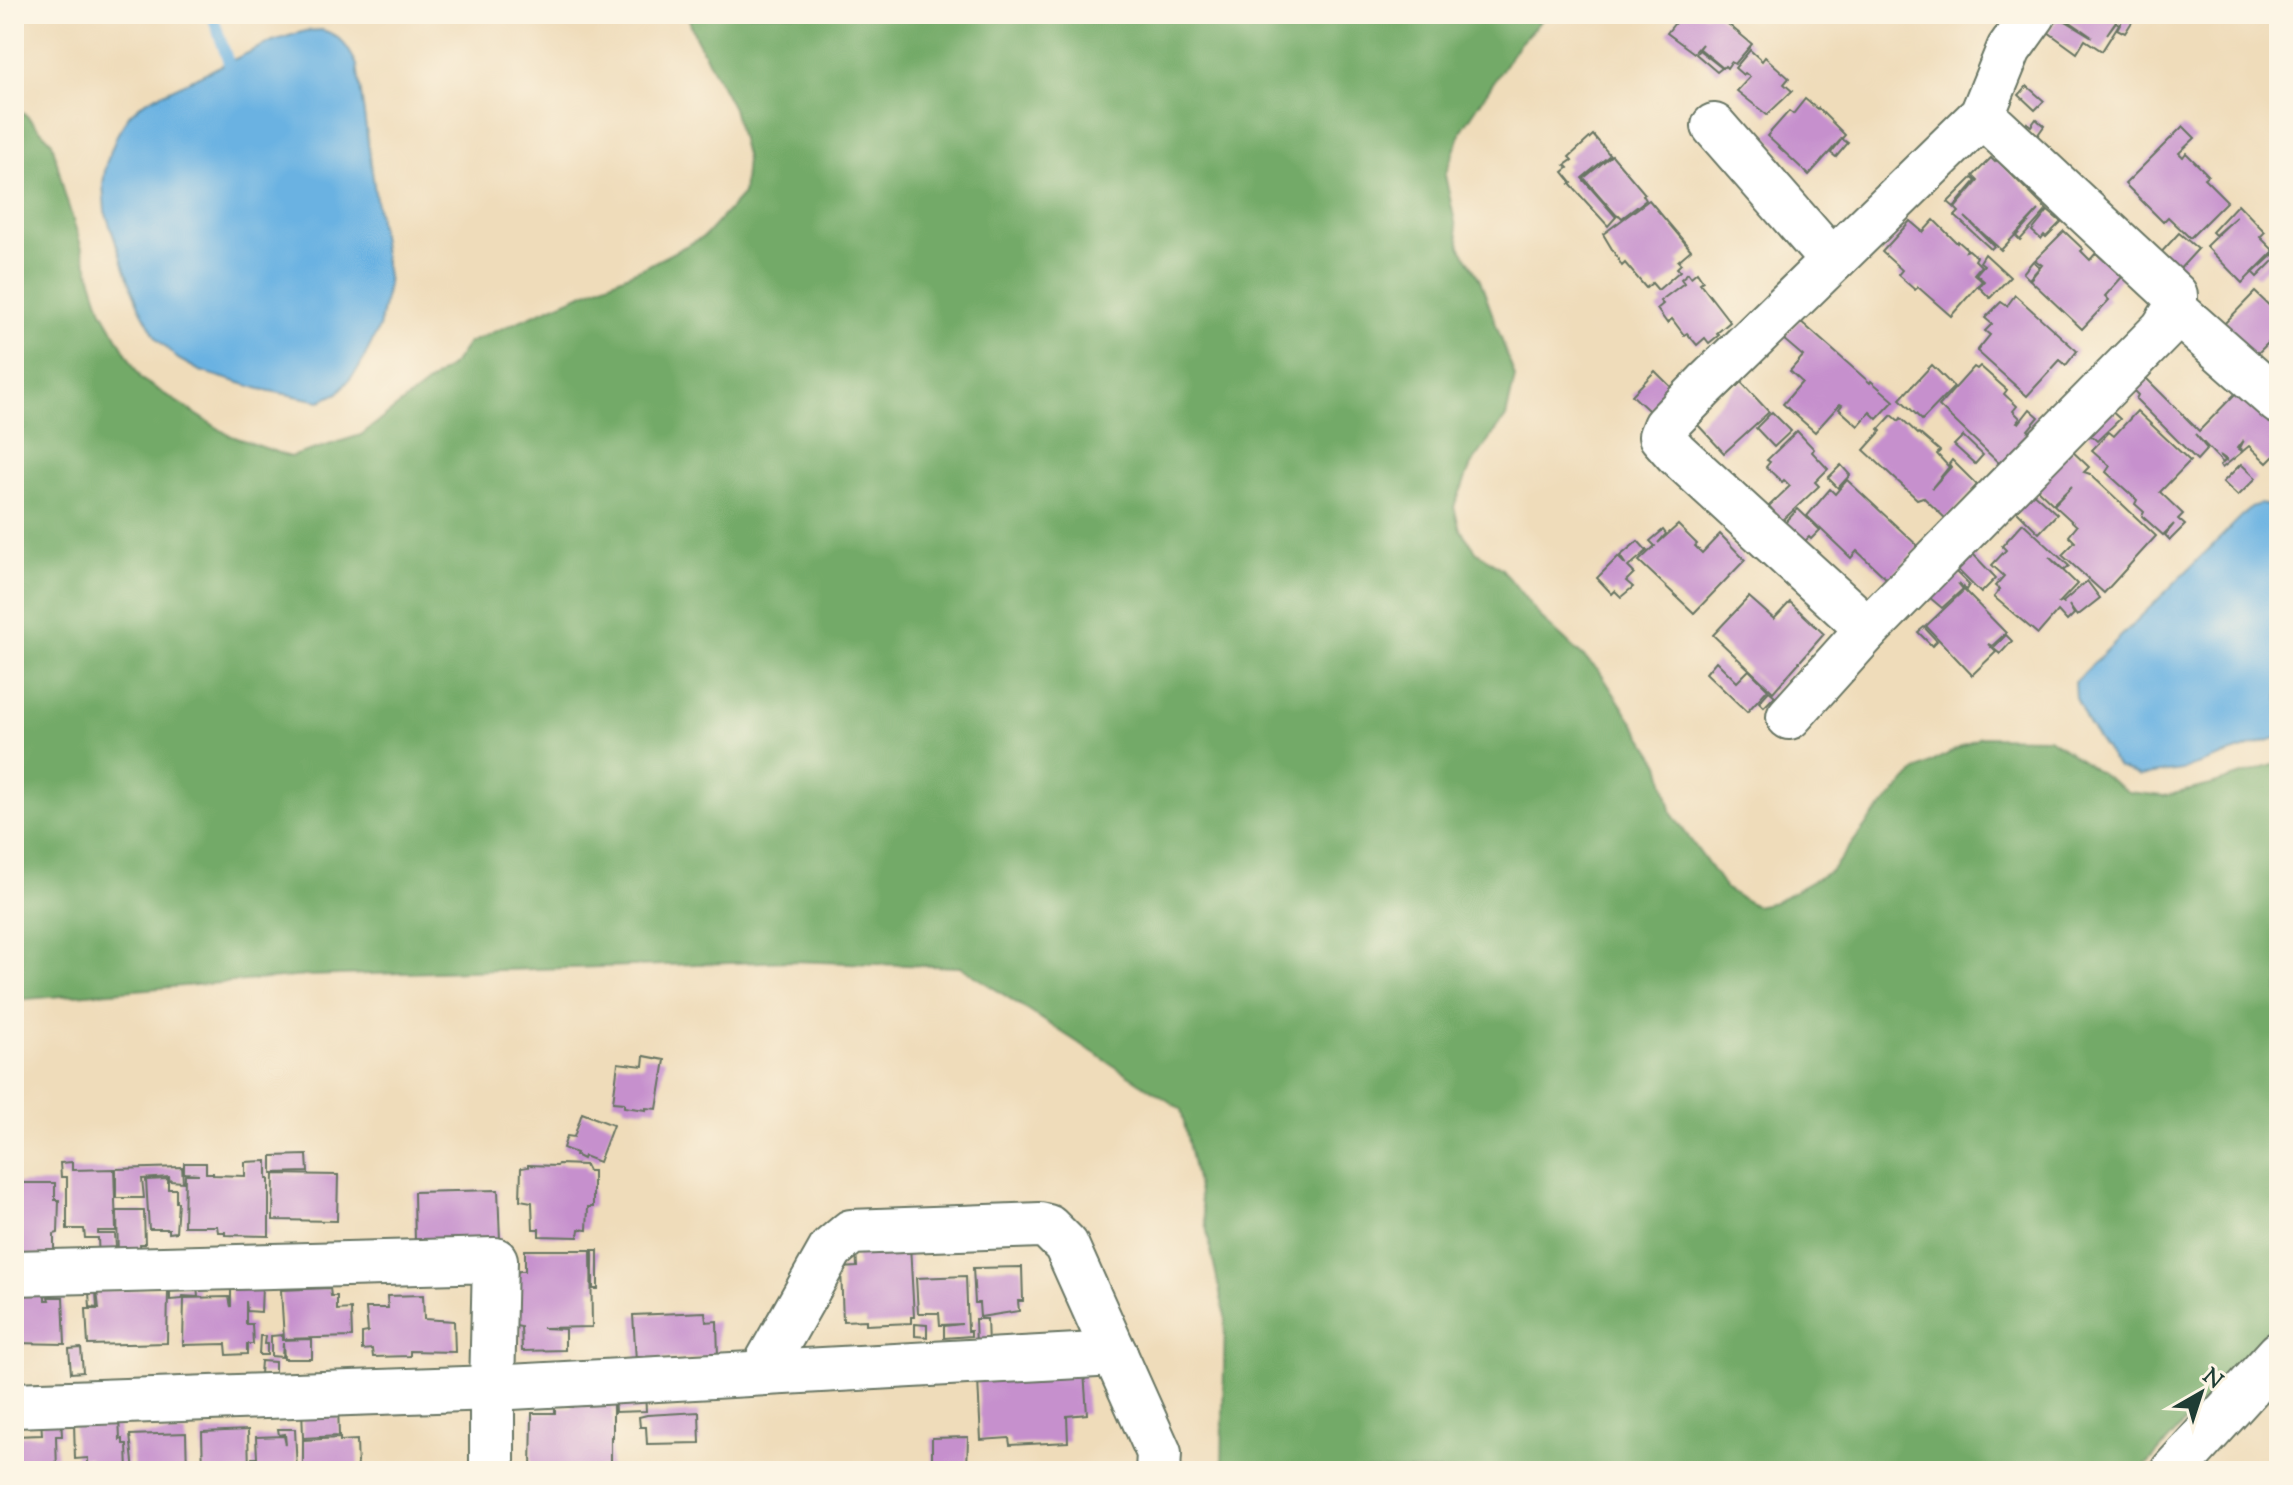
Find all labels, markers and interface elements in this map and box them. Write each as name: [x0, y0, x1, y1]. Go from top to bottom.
north arrow: [2161, 1353, 2241, 1433]
text: N: [2195, 1362, 2229, 1398]

